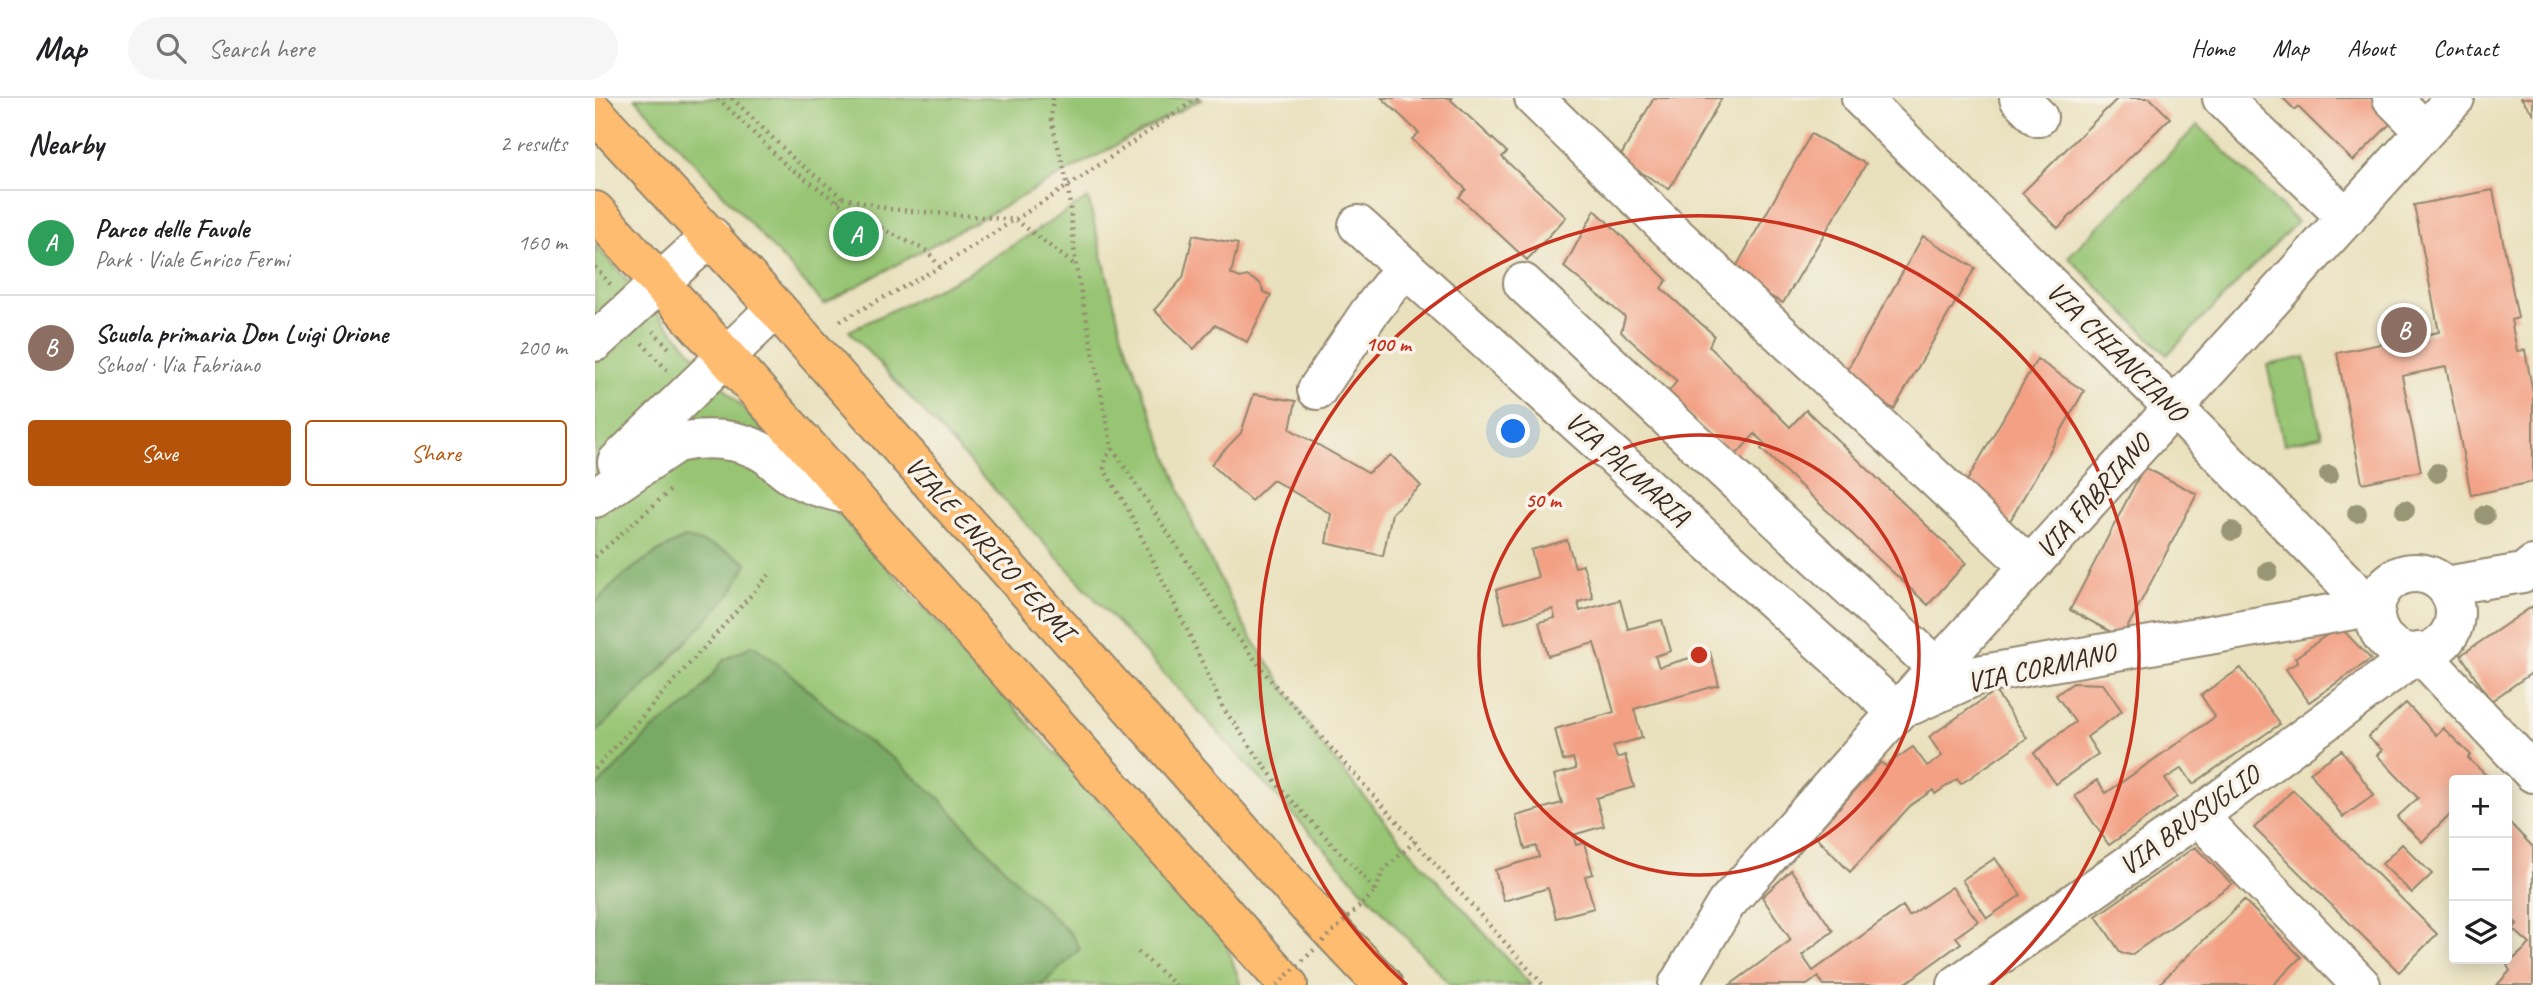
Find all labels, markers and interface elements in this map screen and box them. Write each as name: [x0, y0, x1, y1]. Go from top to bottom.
search box: [128, 17, 618, 80]
text: Map: [35, 27, 86, 69]
icon: search: [152, 29, 190, 67]
text: Search here: [208, 32, 314, 65]
text: Home: [2191, 33, 2234, 63]
text: Map: [2272, 33, 2309, 63]
text: About: [2347, 33, 2395, 63]
text: Contact: [2433, 33, 2498, 63]
text: Nearby: [28, 125, 104, 163]
text: 2 results: [500, 129, 567, 158]
pin: A: [833, 208, 879, 260]
text: Parco delle Favole: [95, 212, 249, 245]
text: A: [45, 228, 57, 257]
text: 160 m: [518, 228, 567, 257]
text: Park · Viale Enrico Fermi: [95, 245, 289, 274]
street label: VIA CHIANCIANO: [2039, 273, 2197, 431]
pin: B: [2381, 304, 2427, 356]
text: Scuola primaria Don Luigi Orione: [95, 317, 388, 350]
text: 100 m: [1365, 331, 1413, 357]
text: B: [45, 333, 57, 362]
text: 200 m: [518, 333, 567, 362]
text: School · Via Fabriano: [95, 350, 260, 379]
street label: VIA PALMARIA: [1558, 403, 1698, 534]
your location: [1496, 414, 1530, 448]
button: Save: [28, 420, 291, 486]
button: Share: [305, 420, 567, 486]
street label: VIA FABRIANO: [2028, 424, 2160, 566]
street label: VIALE ENRICO FERMI: [898, 448, 1086, 652]
text: 50 m: [1525, 487, 1563, 513]
street label: VIA CORMANO: [1964, 634, 2121, 700]
centre of rings: [1687, 643, 1711, 667]
street label: VIA BRUSUGLIO: [2112, 755, 2269, 883]
map controls: [2449, 775, 2512, 964]
button: +: [2449, 775, 2512, 838]
button: −: [2449, 838, 2512, 901]
button: layers: [2449, 901, 2512, 964]

